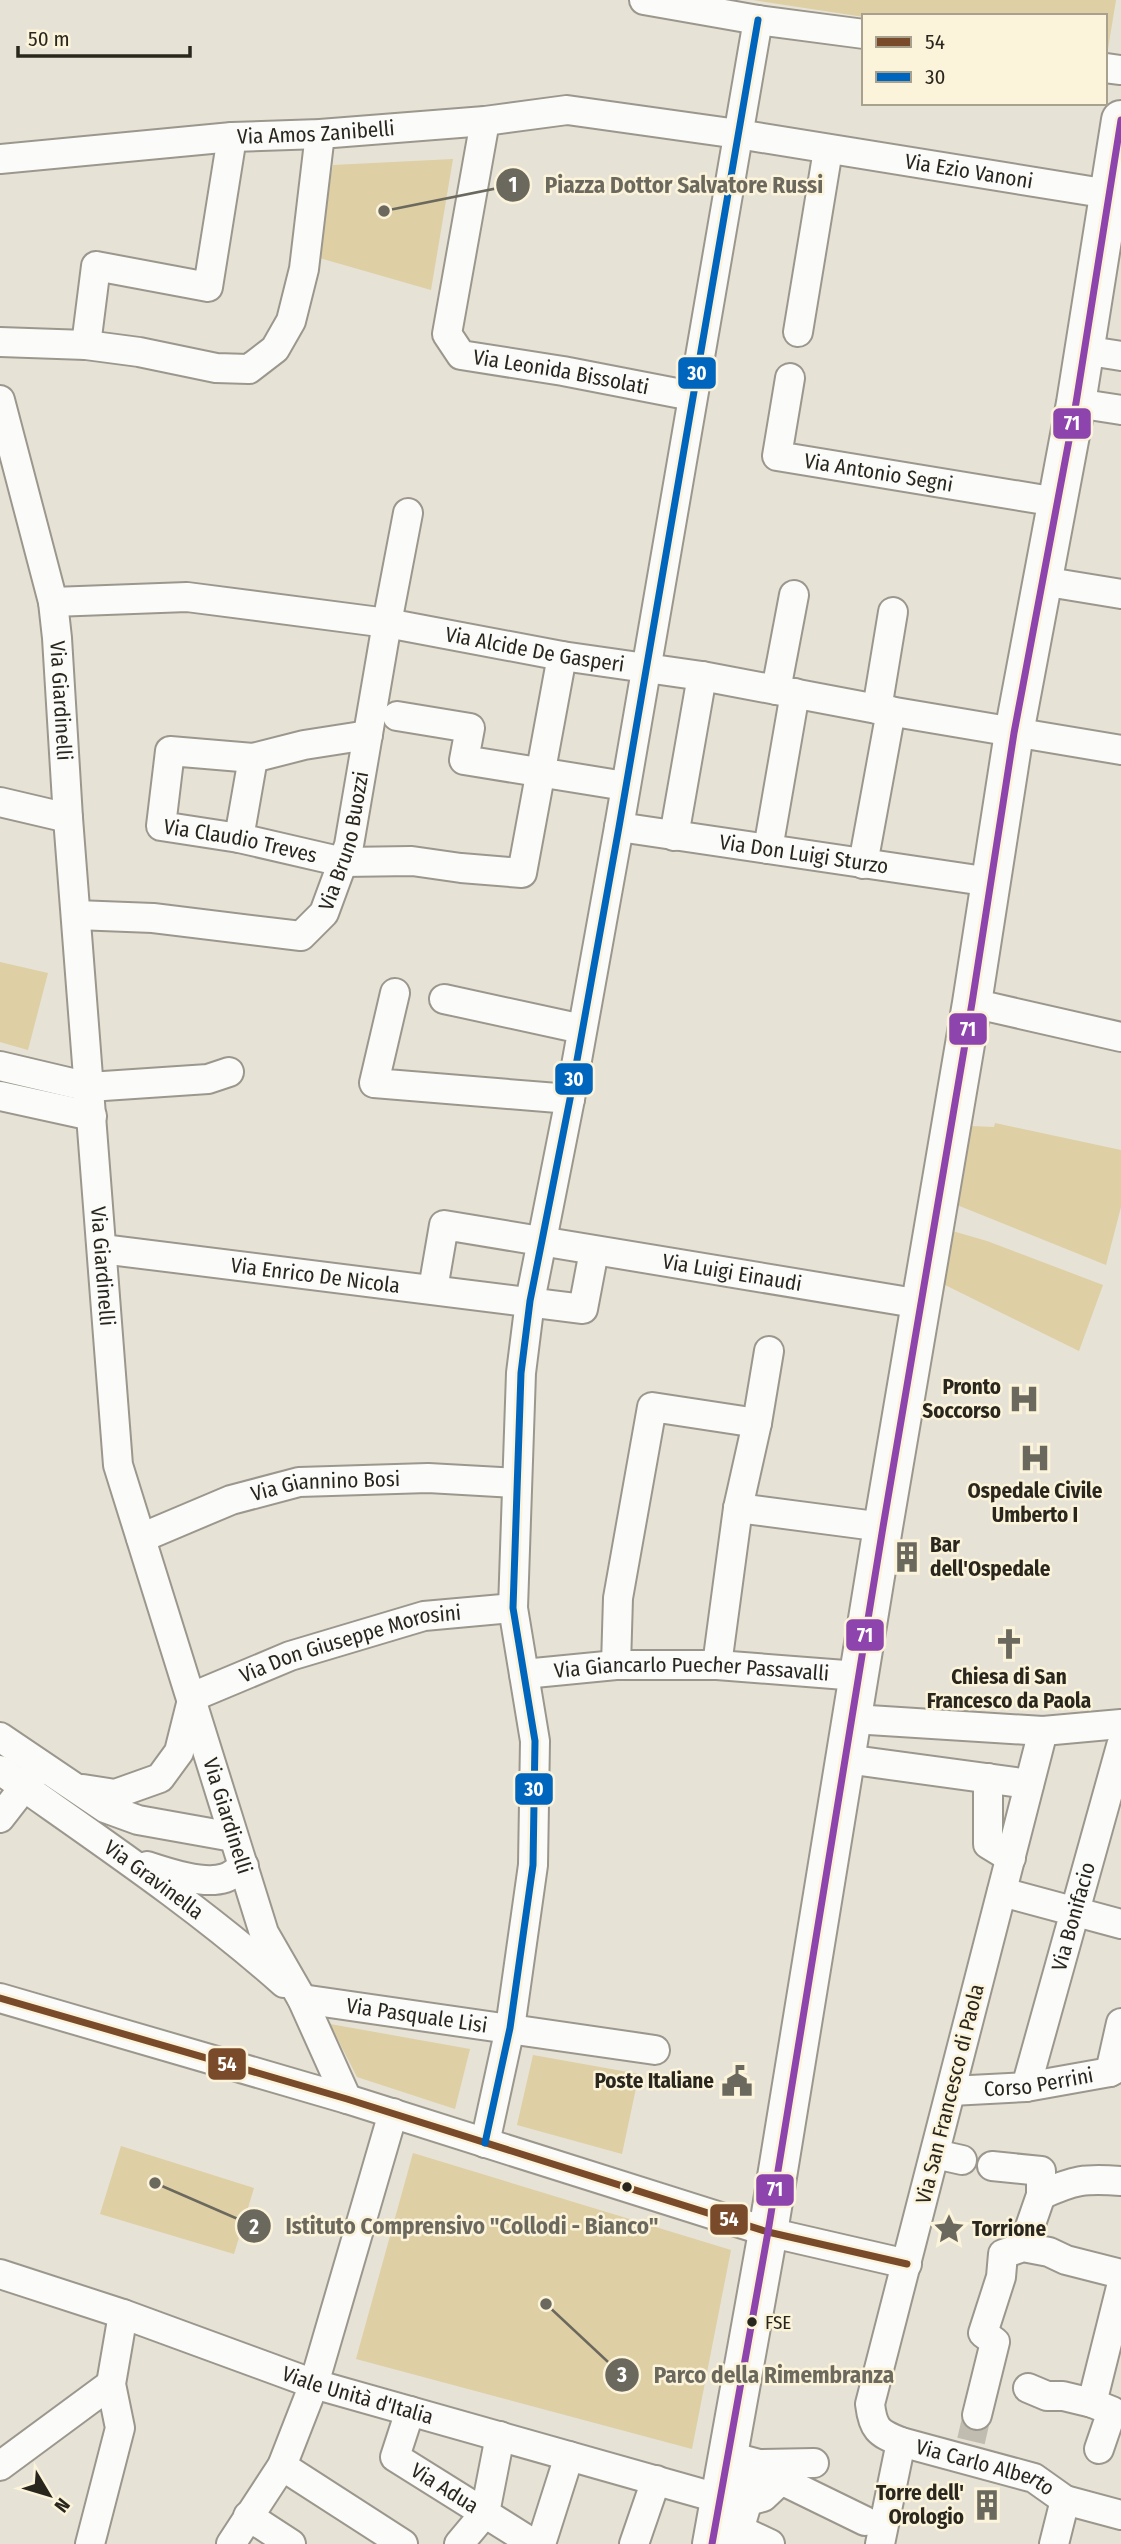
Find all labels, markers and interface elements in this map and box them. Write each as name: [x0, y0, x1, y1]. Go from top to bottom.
scale bar: [18, 14, 189, 58]
legend: [862, 14, 1107, 105]
text: 50 m: [28, 26, 70, 52]
text: 54: [925, 29, 945, 55]
text: 30: [925, 64, 945, 90]
street label: Via Amos Zanibelli: [237, 115, 396, 150]
street label: Via Ezio Vanoni: [903, 148, 1035, 195]
callout: Piazza Dottor Salvatore Russi: [496, 163, 837, 207]
text: Piazza Dottor Salvatore Russi: [545, 171, 823, 199]
text: 1: [509, 172, 517, 198]
street label: Via Leonida Bissolati: [471, 344, 651, 400]
line badge: 30: [677, 356, 717, 390]
text: 30: [686, 362, 707, 385]
line badge: 71: [1052, 407, 1092, 440]
text: 71: [1064, 412, 1080, 435]
street label: Via Antonio Segni: [802, 448, 955, 498]
street label: Via Alcide De Gasperi: [443, 621, 626, 678]
street label: Via Giardinelli: [44, 640, 77, 762]
street label: Via Bruno Buozzi: [313, 769, 374, 914]
street label: Via Claudio Treves: [162, 814, 320, 869]
street label: Via Don Luigi Sturzo: [718, 829, 890, 880]
line badge: 71: [948, 1012, 988, 1046]
text: 71: [960, 1018, 976, 1041]
line badge: 30: [554, 1062, 594, 1096]
text: 30: [563, 1068, 584, 1091]
street label: Via Giardinelli: [85, 1205, 120, 1327]
street label: Via Luigi Einaudi: [661, 1248, 804, 1297]
street label: Via Enrico De Nicola: [229, 1252, 401, 1299]
place label: Pronto Soccorso: [922, 1374, 1001, 1424]
hospital icon: Pronto Soccorso: [1007, 1382, 1041, 1416]
hospital icon: Ospedale Civile Umberto I: [1018, 1441, 1052, 1475]
street label: Via Giannino Bosi: [248, 1466, 400, 1507]
place label: Ospedale Civile Umberto I: [968, 1478, 1103, 1528]
place label: Bar dell'Ospedale: [930, 1532, 1051, 1582]
building icon: Bar dell'Ospedale: [890, 1540, 924, 1574]
street label: Via Don Giuseppe Morosini: [236, 1600, 462, 1689]
line badge: 71: [845, 1618, 885, 1652]
text: 71: [857, 1624, 873, 1647]
church icon: Chiesa di San Francesco da Paola: [992, 1627, 1026, 1661]
street label: Via Giancarlo Puecher Passavalli: [553, 1652, 830, 1687]
place label: Chiesa di San Francesco da Paola: [927, 1664, 1091, 1714]
street label: Via Giardinelli: [197, 1755, 258, 1877]
line badge: 30: [514, 1772, 554, 1806]
text: 30: [523, 1778, 544, 1801]
street label: Via Gravinella: [99, 1835, 209, 1925]
street label: Via Bonifacio: [1046, 1859, 1101, 1974]
street label: Via San Francesco di Paola: [910, 1982, 990, 2206]
street label: Via Pasquale Lisi: [345, 1993, 489, 2039]
line badge: 54: [207, 2047, 247, 2081]
text: 54: [217, 2053, 237, 2076]
street label: Corso Perrini: [983, 2062, 1095, 2102]
public building icon: Poste Italiane: [720, 2064, 754, 2098]
place label: Poste Italiane: [594, 2068, 714, 2094]
line badge: 71: [755, 2173, 795, 2207]
text: 71: [767, 2178, 783, 2201]
unlabelled marker: [620, 2180, 634, 2194]
line badge: 54: [709, 2203, 749, 2236]
callout: Istituto Comprensivo "Collodi - Bianco": [236, 2204, 672, 2248]
text: 54: [719, 2208, 739, 2231]
text: Istituto Comprensivo "Collodi - Bianco": [286, 2212, 658, 2240]
place icon: Torrione: [932, 2212, 966, 2246]
text: 2: [248, 2214, 259, 2240]
place label: Torrione: [972, 2216, 1046, 2242]
place label: FSE: [765, 2311, 791, 2334]
marker: FSE: [745, 2315, 759, 2329]
callout: Parco della Rimembranza: [604, 2353, 908, 2397]
street label: Viale Unità d'Italia: [278, 2360, 436, 2430]
text: Parco della Rimembranza: [654, 2361, 894, 2389]
text: 3: [616, 2362, 627, 2388]
street label: Via Carlo Alberto: [913, 2434, 1059, 2501]
street label: Via Adua: [406, 2457, 483, 2519]
north arrow: [14, 2460, 84, 2530]
place label: Torre dell' Orologio: [876, 2480, 964, 2530]
building icon: Torre dell' Orologio: [970, 2488, 1004, 2522]
text: N: [49, 2494, 75, 2517]

